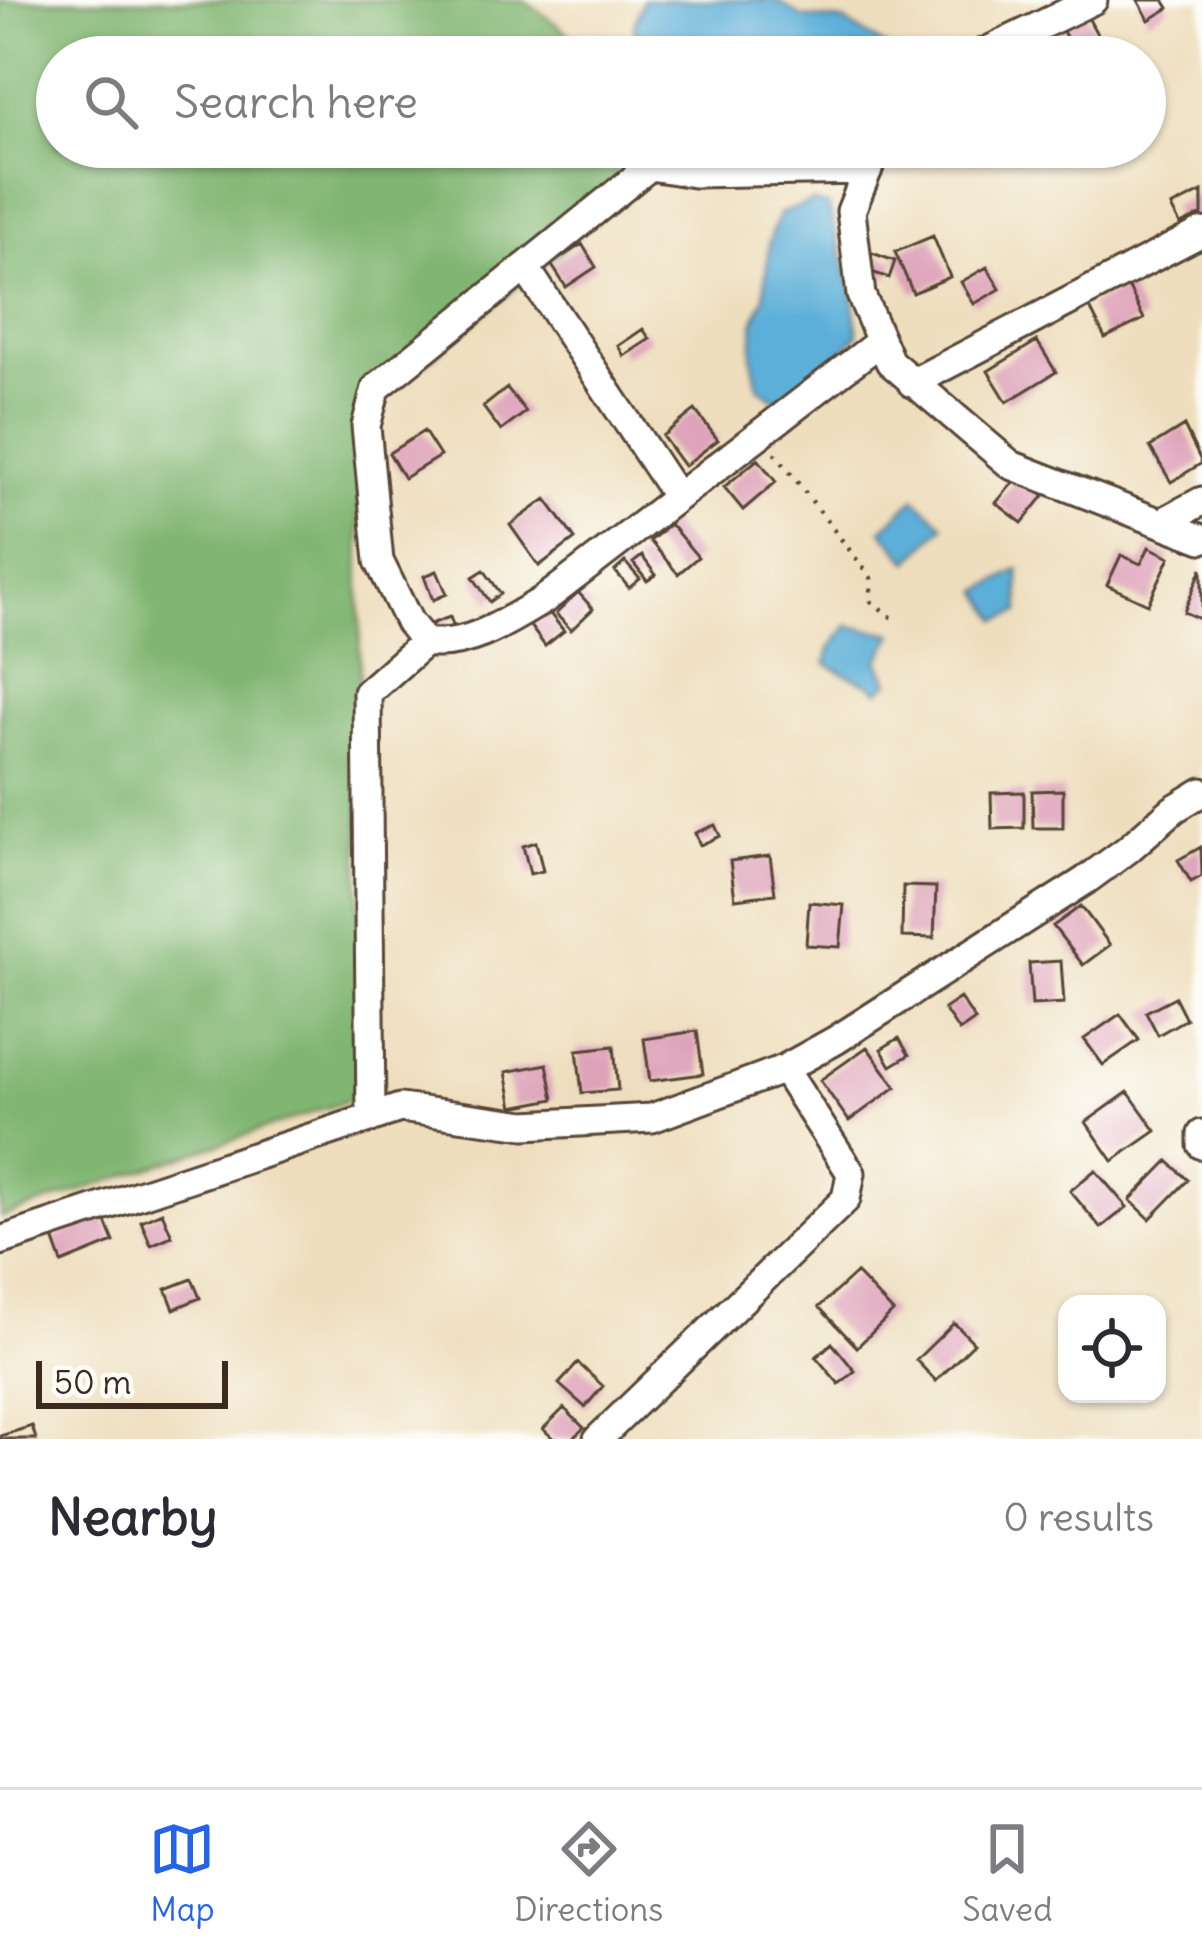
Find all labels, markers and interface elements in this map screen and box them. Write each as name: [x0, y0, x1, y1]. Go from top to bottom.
search box: [36, 36, 1166, 168]
icon: search: [78, 69, 144, 135]
text: Search here: [174, 74, 418, 130]
map controls: [1058, 1295, 1166, 1403]
button: locate: [1058, 1295, 1166, 1403]
scale bar: [36, 1355, 228, 1408]
text: 50 m: [54, 1361, 131, 1403]
text: Nearby: [48, 1485, 217, 1549]
text: 0 results: [1003, 1493, 1154, 1542]
tab: Map: [149, 1816, 215, 1930]
tab: Directions: [514, 1816, 663, 1930]
tab: Saved: [962, 1816, 1053, 1930]

